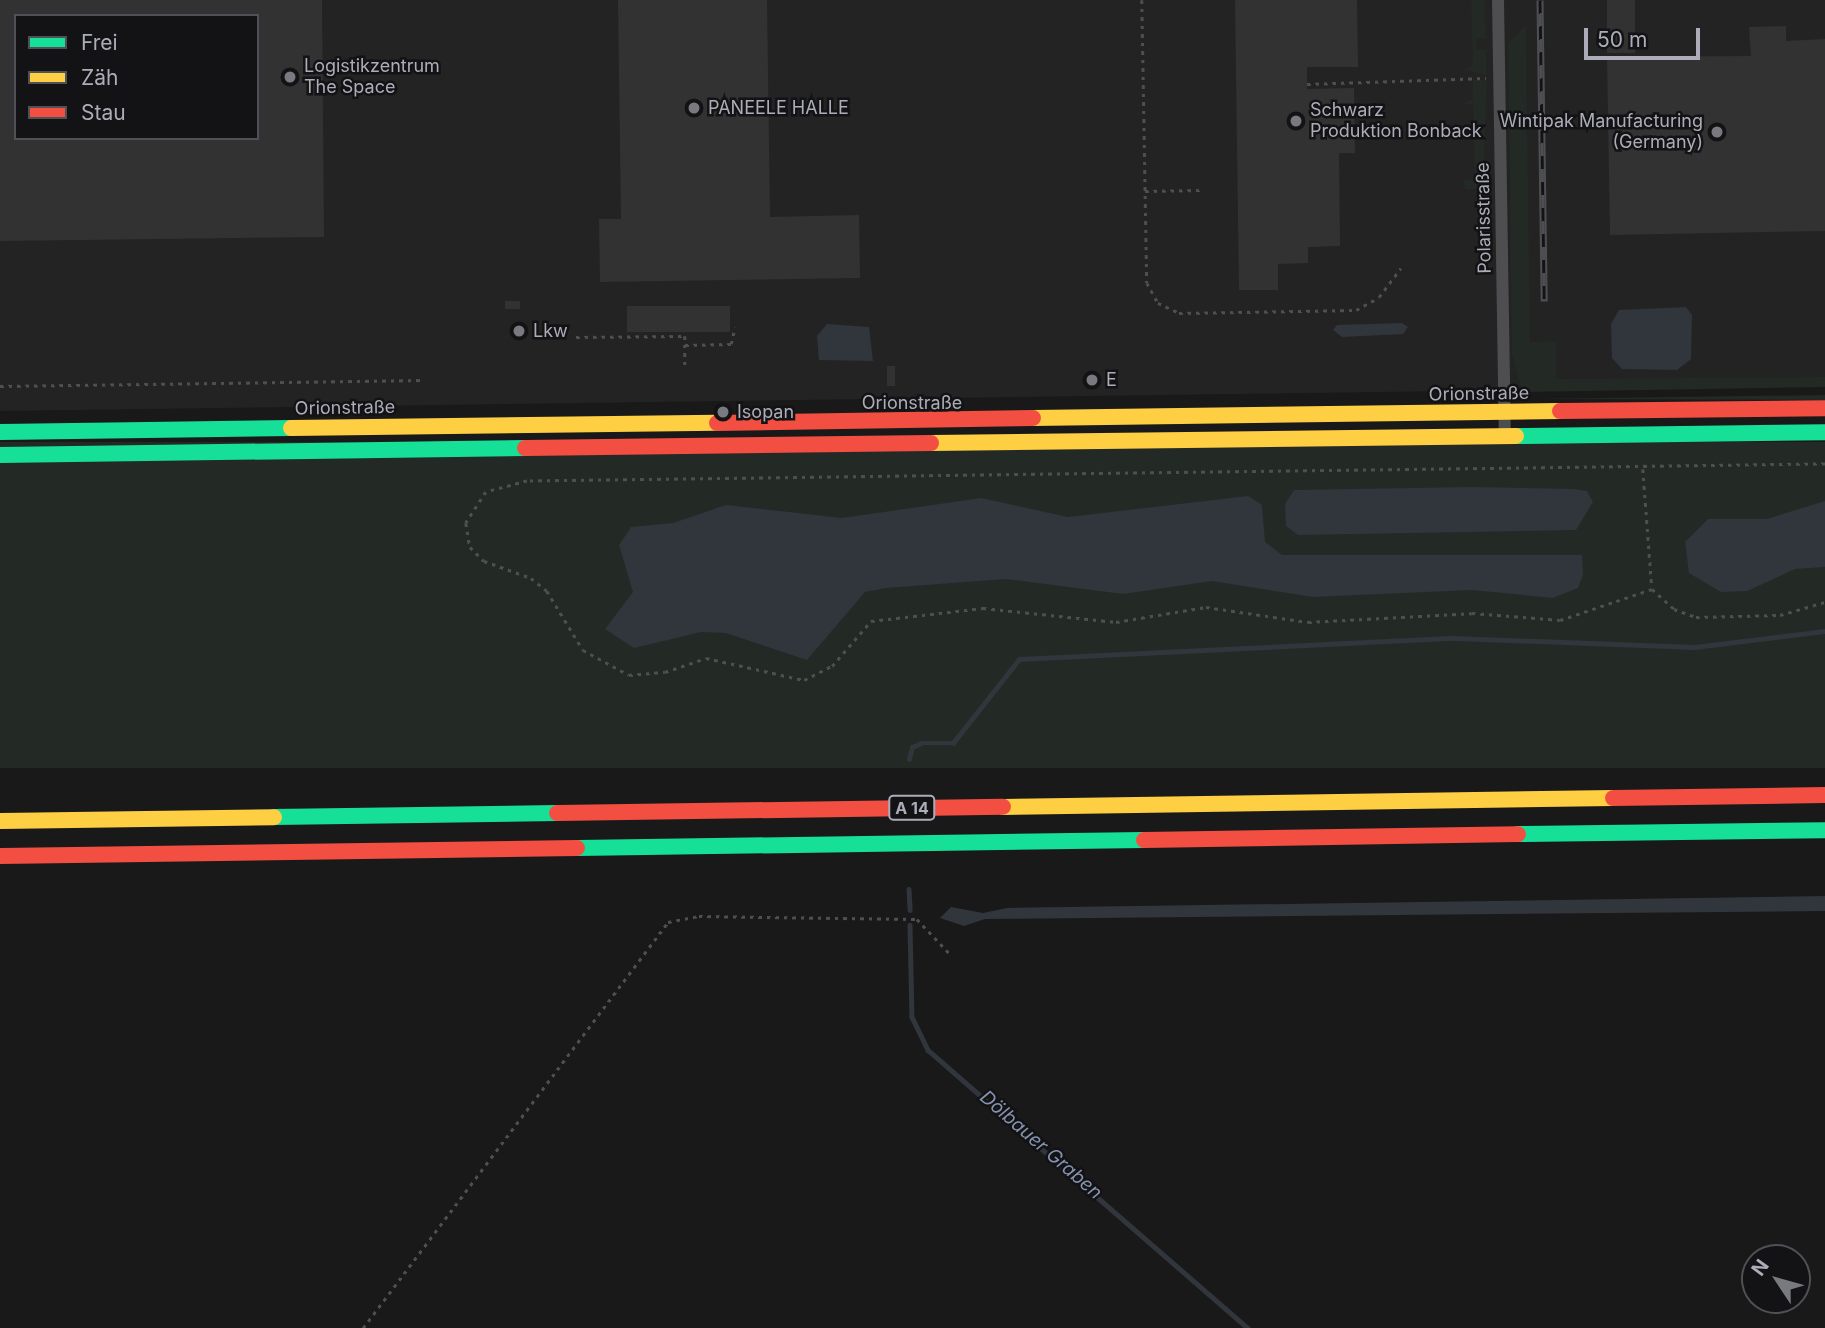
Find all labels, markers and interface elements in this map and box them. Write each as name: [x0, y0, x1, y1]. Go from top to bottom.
legend: [14, 14, 259, 140]
scale bar: [1587, 14, 1702, 58]
text: 50 m: [1597, 27, 1647, 52]
text: Frei: [81, 30, 118, 55]
place label: Logistikzentrum The Space: [304, 56, 440, 98]
text: Zäh: [81, 65, 118, 90]
marker: Logistikzentrum The Space: [282, 69, 298, 85]
place label: PANEELE HALLE: [708, 97, 849, 119]
text: Stau: [81, 100, 126, 125]
marker: PANEELE HALLE: [686, 100, 702, 116]
place label: Schwarz Produktion Bonback: [1310, 100, 1482, 142]
place label: Wintipak Manufacturing (Germany): [1500, 111, 1703, 154]
marker: Schwarz Produktion Bonback: [1288, 113, 1304, 129]
marker: Wintipak Manufacturing (Germany): [1709, 124, 1725, 140]
street label: Polarisstraße: [1472, 162, 1496, 274]
place label: Lkw: [533, 320, 568, 342]
marker: Lkw: [511, 323, 527, 339]
place label: E: [1106, 369, 1117, 391]
marker: E: [1084, 372, 1100, 388]
street label: Orionstraße: [1429, 382, 1529, 406]
street label: Orionstraße: [862, 392, 962, 414]
street label: Orionstraße: [295, 396, 395, 420]
place label: Isopan: [737, 401, 794, 423]
marker: Isopan: [715, 404, 731, 420]
road number: A 14: [888, 796, 936, 820]
water label: Dölbauer Graben: [975, 1086, 1107, 1204]
north arrow: [1741, 1244, 1811, 1314]
text: N: [1747, 1255, 1774, 1280]

